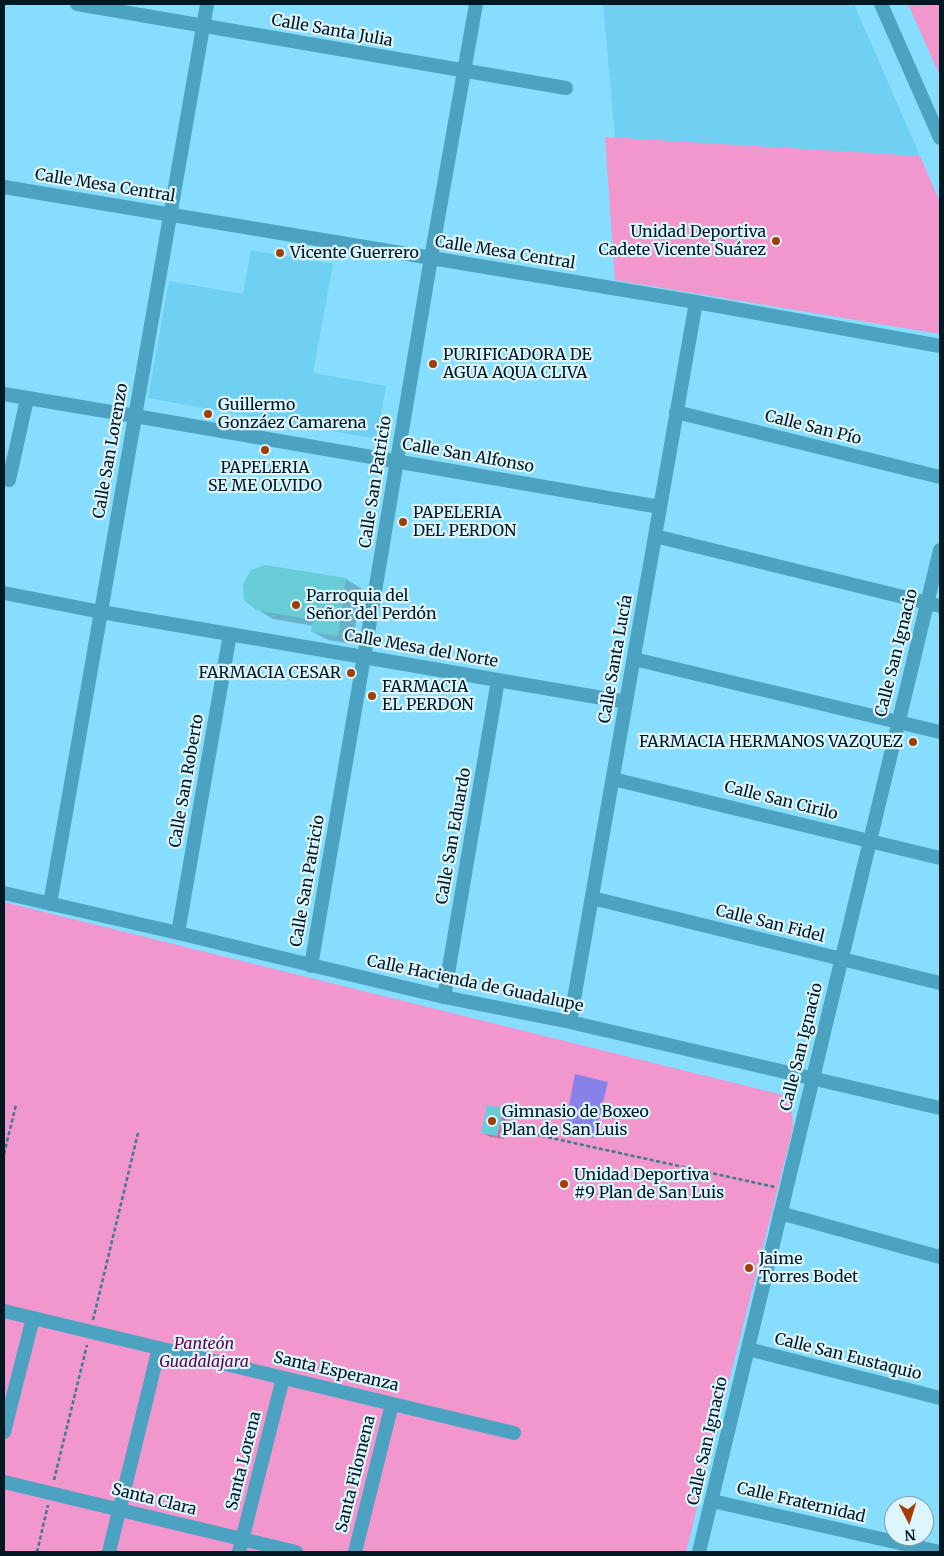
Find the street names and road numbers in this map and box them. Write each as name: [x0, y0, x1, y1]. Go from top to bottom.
street label: Calle Santa Julia: [270, 11, 394, 51]
street label: Calle Mesa Central: [33, 165, 177, 207]
street label: Calle Mesa Central: [433, 232, 577, 274]
street label: Calle San Lorenzo: [90, 382, 132, 520]
street label: Calle San Pío: [763, 407, 863, 449]
street label: Calle San Patricio: [356, 414, 396, 550]
street label: Calle San Alfonso: [401, 435, 535, 477]
street label: Calle San Ignacio: [872, 587, 922, 719]
street label: Calle Santa Lucía: [595, 593, 637, 725]
street label: Calle Mesa del Norte: [343, 626, 499, 672]
street label: Calle San Roberto: [166, 713, 208, 849]
street label: Calle San Eduardo: [433, 766, 475, 906]
street label: Calle San Cirilo: [722, 778, 840, 824]
street label: Calle San Patricio: [287, 814, 329, 948]
street label: Calle San Fidel: [713, 901, 827, 947]
street label: Calle Hacienda de Guadalupe: [365, 952, 585, 1016]
street label: Calle San Ignacio: [777, 981, 827, 1113]
street label: Calle San Eustaquio: [773, 1329, 923, 1385]
street label: Santa Esperanza: [271, 1348, 401, 1396]
street label: Calle San Ignacio: [684, 1375, 732, 1507]
street label: Santa Lorena: [222, 1410, 266, 1512]
street label: Santa Filomena: [332, 1414, 380, 1534]
street label: Calle Fraternidad: [735, 1479, 867, 1527]
street label: Santa Clara: [109, 1480, 199, 1520]

